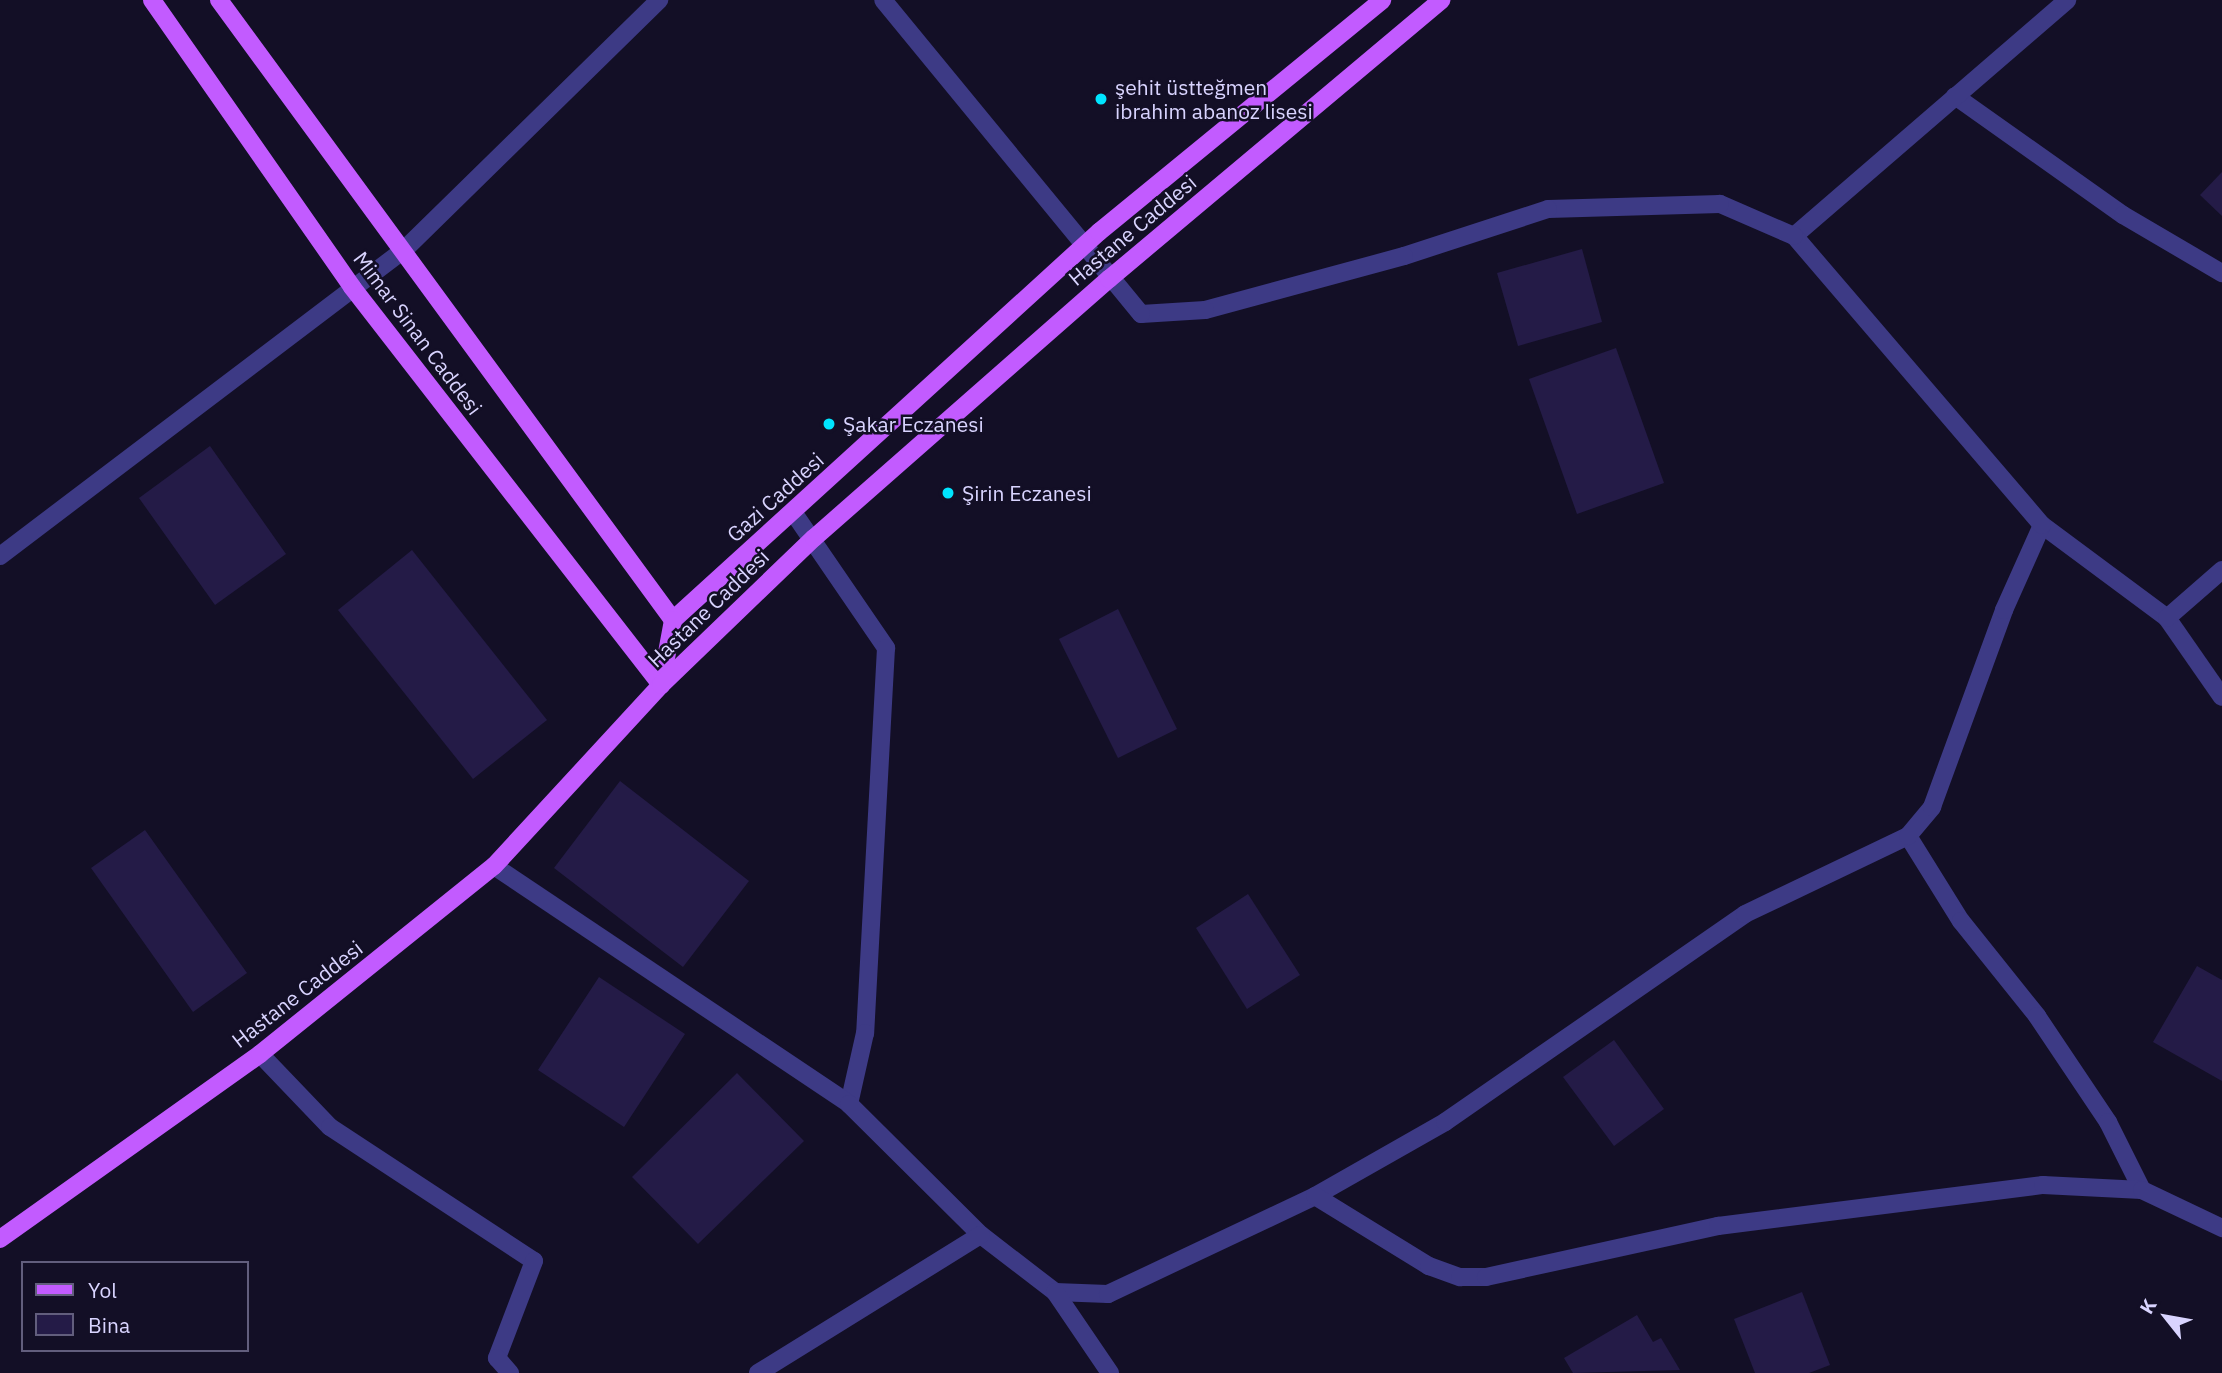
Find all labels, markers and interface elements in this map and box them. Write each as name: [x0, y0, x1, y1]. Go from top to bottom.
place label: şehit üstteğmen ibrahim abanoz lisesi: [1115, 74, 1313, 124]
marker: şehit üstteğmen ibrahim abanoz lisesi: [1093, 91, 1109, 107]
street label: Hastane Caddesi: [1063, 169, 1201, 291]
street label: Mimar Sinan Caddesi: [348, 247, 488, 419]
place label: Şakar Eczanesi: [843, 411, 984, 437]
marker: Şakar Eczanesi: [821, 416, 837, 432]
street label: Gazi Caddesi: [721, 447, 829, 547]
place label: Şirin Eczanesi: [962, 480, 1092, 506]
marker: Şirin Eczanesi: [940, 485, 956, 501]
street label: Hastane Caddesi: [642, 544, 774, 672]
street label: Hastane Caddesi: [227, 935, 367, 1053]
legend: [21, 1261, 248, 1352]
text: Yol: [88, 1276, 117, 1304]
north arrow: [2131, 1282, 2201, 1352]
text: K: [2134, 1294, 2162, 1318]
text: Bina: [88, 1311, 130, 1339]

